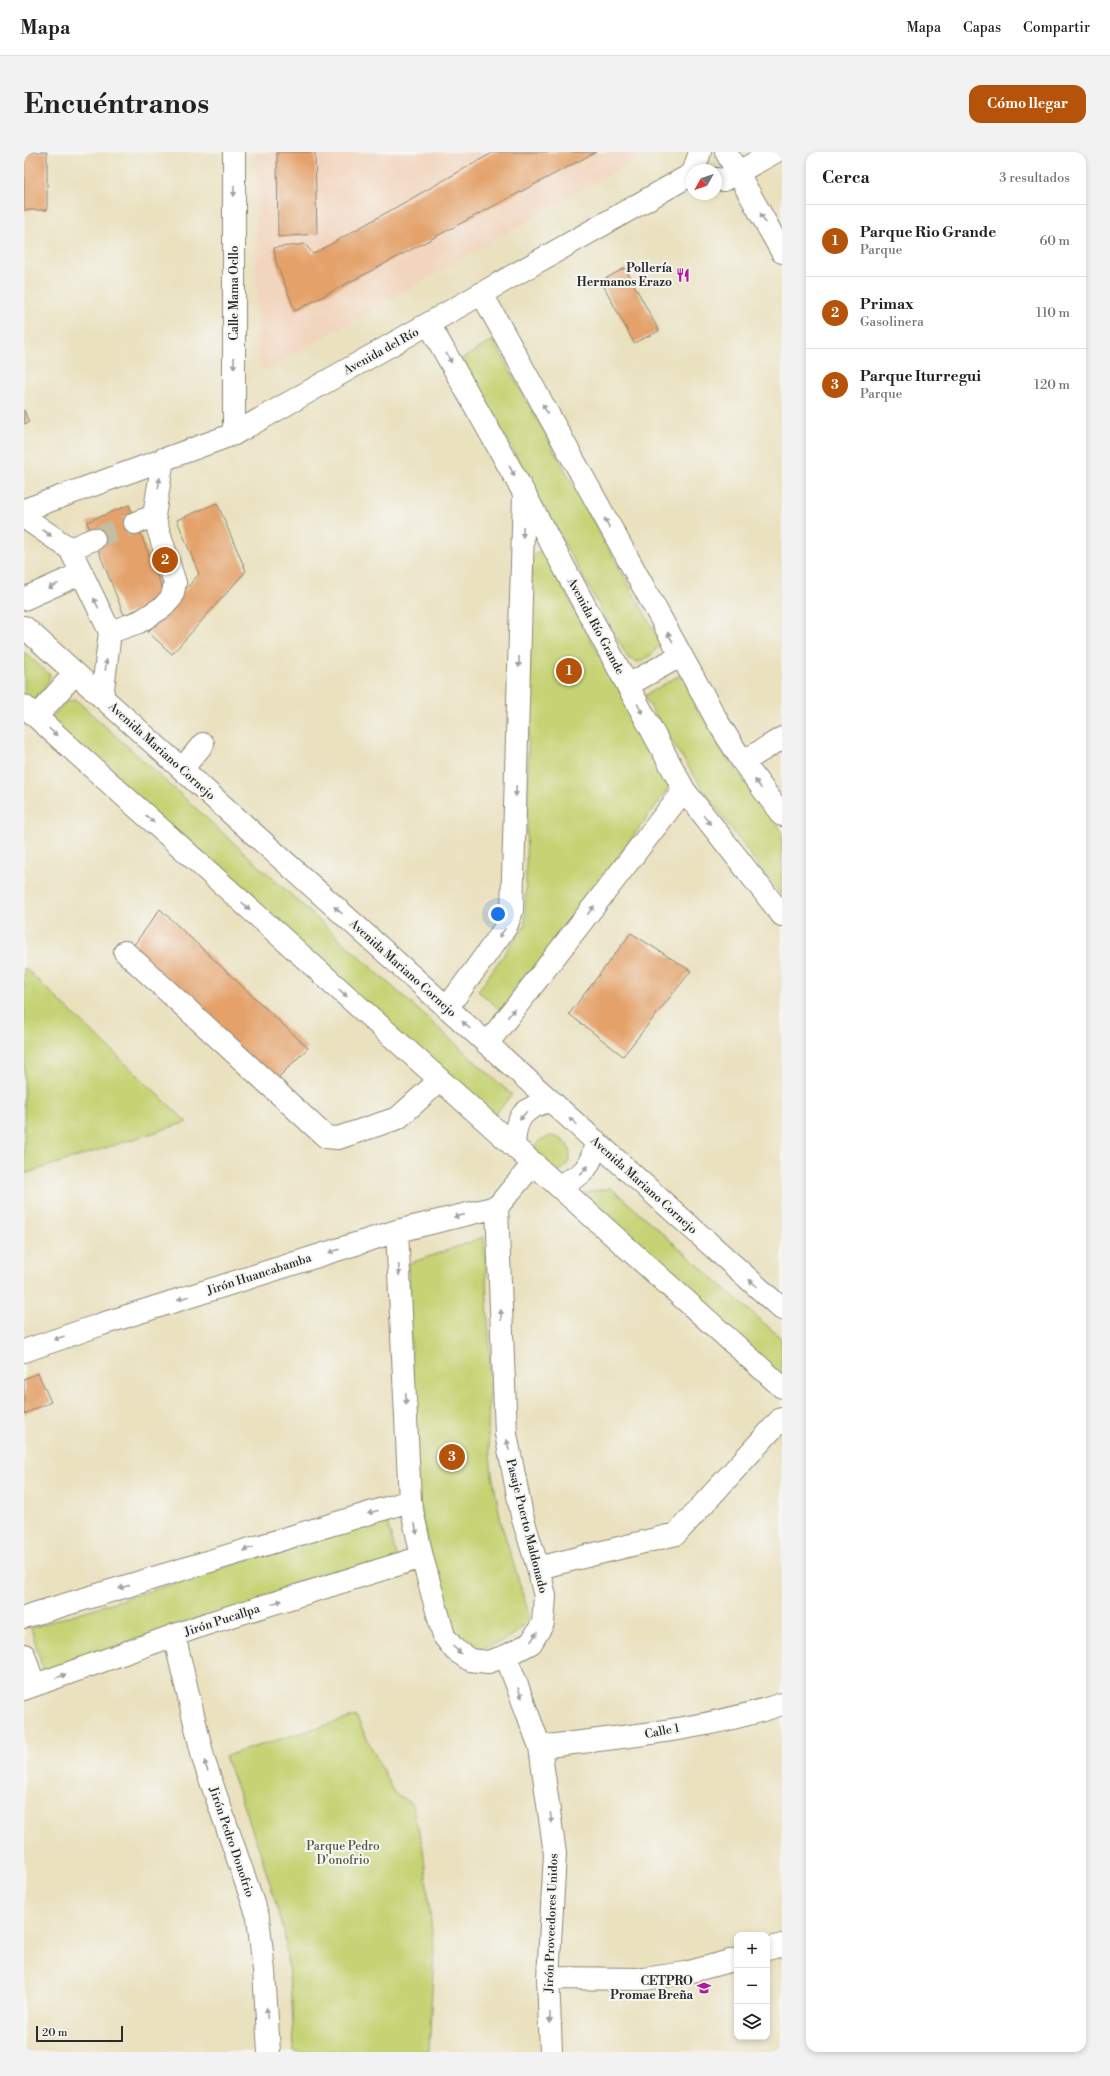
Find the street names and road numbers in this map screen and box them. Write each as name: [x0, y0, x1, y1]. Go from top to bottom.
street label: Calle Mama Ocllo: [227, 245, 242, 340]
street label: Avenida del Río: [340, 324, 422, 379]
street label: Avenida Río Grande: [563, 574, 627, 677]
street label: Avenida Mariano Cornejo: [104, 699, 218, 804]
street label: Avenida Mariano Cornejo: [345, 916, 459, 1021]
street label: Avenida Mariano Cornejo: [586, 1133, 700, 1238]
street label: Jirón Huancabamba: [204, 1250, 314, 1299]
street label: Pasaje Puerto Maldonado: [503, 1457, 551, 1595]
street label: Jirón Pucallpa: [182, 1601, 263, 1640]
street label: Calle 1: [643, 1721, 682, 1742]
street label: Jirón Pedro Donofrio: [205, 1784, 258, 1900]
street label: Jirón Proveedores Unidos: [542, 1853, 561, 1994]

